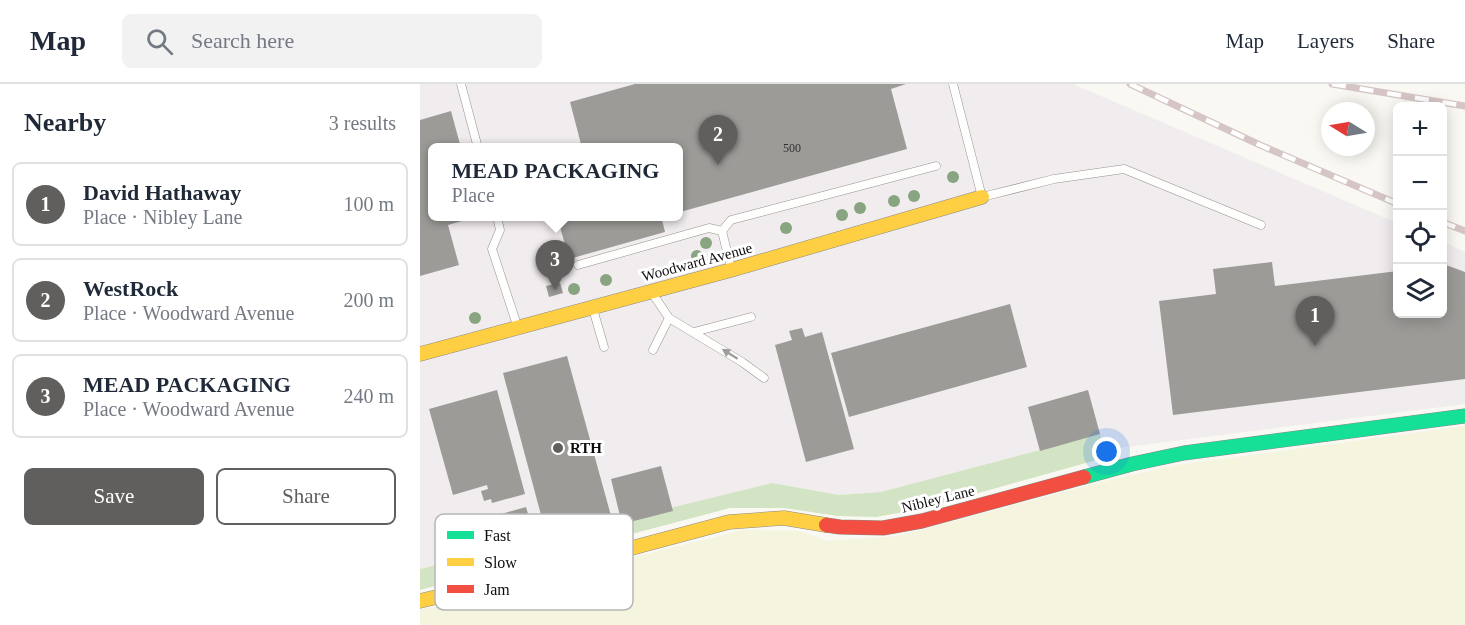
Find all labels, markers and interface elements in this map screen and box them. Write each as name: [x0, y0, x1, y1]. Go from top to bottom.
search box: [122, 14, 542, 68]
text: Map: [30, 25, 86, 56]
icon: search: [143, 25, 176, 58]
text: Search here: [191, 28, 294, 53]
text: Map: [1226, 29, 1264, 53]
text: Layers: [1297, 29, 1354, 53]
text: Share: [1387, 29, 1435, 53]
north arrow: [1321, 102, 1375, 156]
map controls: [1393, 102, 1447, 318]
button: +: [1393, 102, 1447, 156]
text: Nearby: [24, 108, 106, 137]
text: 3 results: [329, 112, 396, 134]
pin: 2: [698, 116, 738, 165]
house number: 500: [783, 141, 801, 155]
popup: [428, 143, 683, 221]
button: −: [1393, 156, 1447, 210]
text: MEAD PACKAGING: [452, 158, 659, 183]
text: David Hathaway: [83, 180, 241, 205]
text: Place: [452, 184, 495, 206]
text: 1: [41, 193, 51, 215]
text: 100 m: [343, 193, 394, 215]
text: Place · Nibley Lane: [83, 206, 242, 228]
button: locate: [1393, 210, 1447, 264]
street label: Woodward Avenue: [640, 239, 754, 284]
pin: 3: [536, 240, 574, 290]
button: layers: [1393, 264, 1447, 318]
text: WestRock: [83, 276, 178, 301]
text: 2: [41, 289, 51, 311]
text: 200 m: [343, 289, 394, 311]
pin: 1: [1296, 296, 1334, 346]
text: Place · Woodward Avenue: [83, 302, 294, 324]
one-way arrow: [722, 349, 738, 360]
text: MEAD PACKAGING: [83, 372, 291, 397]
text: 3: [41, 385, 51, 407]
text: 240 m: [343, 385, 394, 407]
text: Place · Woodward Avenue: [83, 398, 294, 420]
your location: [1092, 437, 1121, 466]
place label: RTH: [570, 440, 602, 456]
marker: RTH: [551, 441, 565, 455]
button: Save: [24, 468, 204, 525]
button: Share: [216, 468, 396, 525]
street label: Nibley Lane: [900, 482, 976, 516]
legend: [435, 514, 633, 610]
text: Fast: [484, 527, 511, 544]
text: Slow: [484, 554, 517, 571]
text: Jam: [484, 581, 510, 598]

